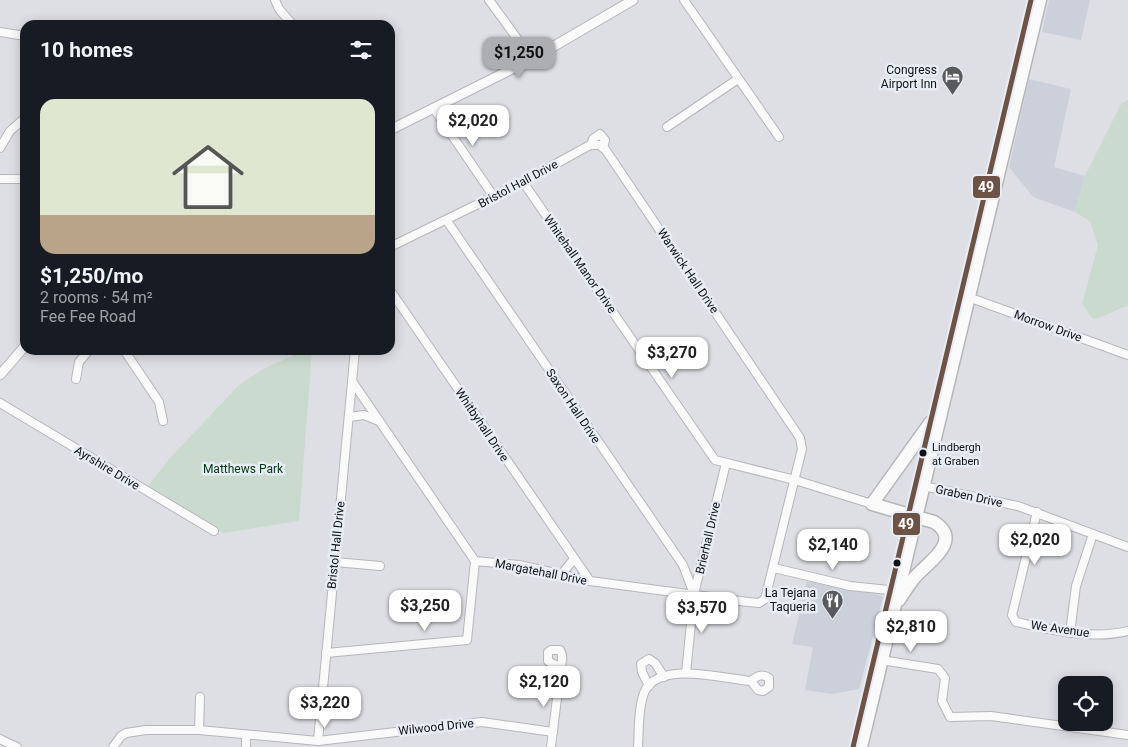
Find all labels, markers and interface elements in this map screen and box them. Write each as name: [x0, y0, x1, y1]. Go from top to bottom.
icon: filters: [347, 36, 375, 64]
pin: $1,250: [478, 36, 560, 79]
text: 10 homes: [40, 38, 133, 62]
text: $1,250: [494, 43, 544, 62]
place label: Congress Airport Inn: [881, 63, 937, 91]
hotel icon: Congress Airport Inn: [941, 65, 965, 96]
pin: $2,020: [432, 104, 514, 147]
text: $2,020: [448, 111, 498, 130]
icon: home: [163, 132, 253, 222]
street label: Bristol Hall Drive: [476, 157, 560, 211]
line badge: 49: [972, 175, 1001, 199]
text: 49: [978, 179, 994, 195]
street label: Whitehall Manor Drive: [541, 212, 619, 316]
street label: Warwick Hall Drive: [654, 226, 722, 316]
text: $1,250/mo: [40, 264, 143, 288]
text: 2 rooms · 54 m²: [40, 288, 153, 307]
text: Fee Fee Road: [40, 307, 136, 326]
street label: Morrow Drive: [1012, 307, 1084, 345]
pin: $3,270: [631, 336, 713, 379]
text: $3,270: [647, 343, 697, 362]
street label: Saxon Hall Drive: [543, 366, 603, 446]
street label: Whitbyhall Drive: [452, 386, 512, 464]
place label: Lindbergh at Graben: [932, 441, 981, 468]
street label: Ayrshire Drive: [72, 443, 142, 493]
marker: Lindbergh at Graben: [918, 448, 928, 458]
park label: Matthews Park: [203, 462, 284, 476]
street label: Graben Drive: [934, 482, 1004, 510]
street label: Bristol Hall Drive: [324, 500, 348, 590]
street label: Brierhall Drive: [693, 500, 723, 576]
line badge: 49: [892, 512, 921, 536]
text: 49: [898, 516, 914, 532]
pin: $2,020: [994, 524, 1076, 566]
pin: $2,140: [792, 528, 874, 571]
text: $2,020: [1010, 530, 1060, 549]
text: $2,140: [808, 535, 858, 554]
street label: Margatehall Drive: [494, 556, 588, 588]
unlabelled marker: [892, 558, 902, 568]
place label: La Tejana Taqueria: [765, 586, 816, 614]
restaurant icon: La Tejana Taqueria: [820, 588, 844, 619]
pin: $3,250: [384, 590, 466, 632]
pin: $3,570: [661, 592, 743, 634]
text: $3,250: [400, 596, 450, 615]
text: $3,570: [677, 598, 727, 617]
pin: $2,810: [870, 610, 952, 653]
text: $2,810: [886, 617, 936, 636]
street label: We Avenue: [1030, 618, 1090, 640]
pin: $2,120: [503, 666, 585, 708]
text: $2,120: [519, 672, 569, 691]
map controls: [1058, 676, 1113, 731]
button: locate: [1058, 676, 1113, 731]
pin: $3,220: [284, 686, 366, 729]
text: $3,220: [300, 693, 350, 712]
street label: Wilwood Drive: [398, 716, 474, 738]

